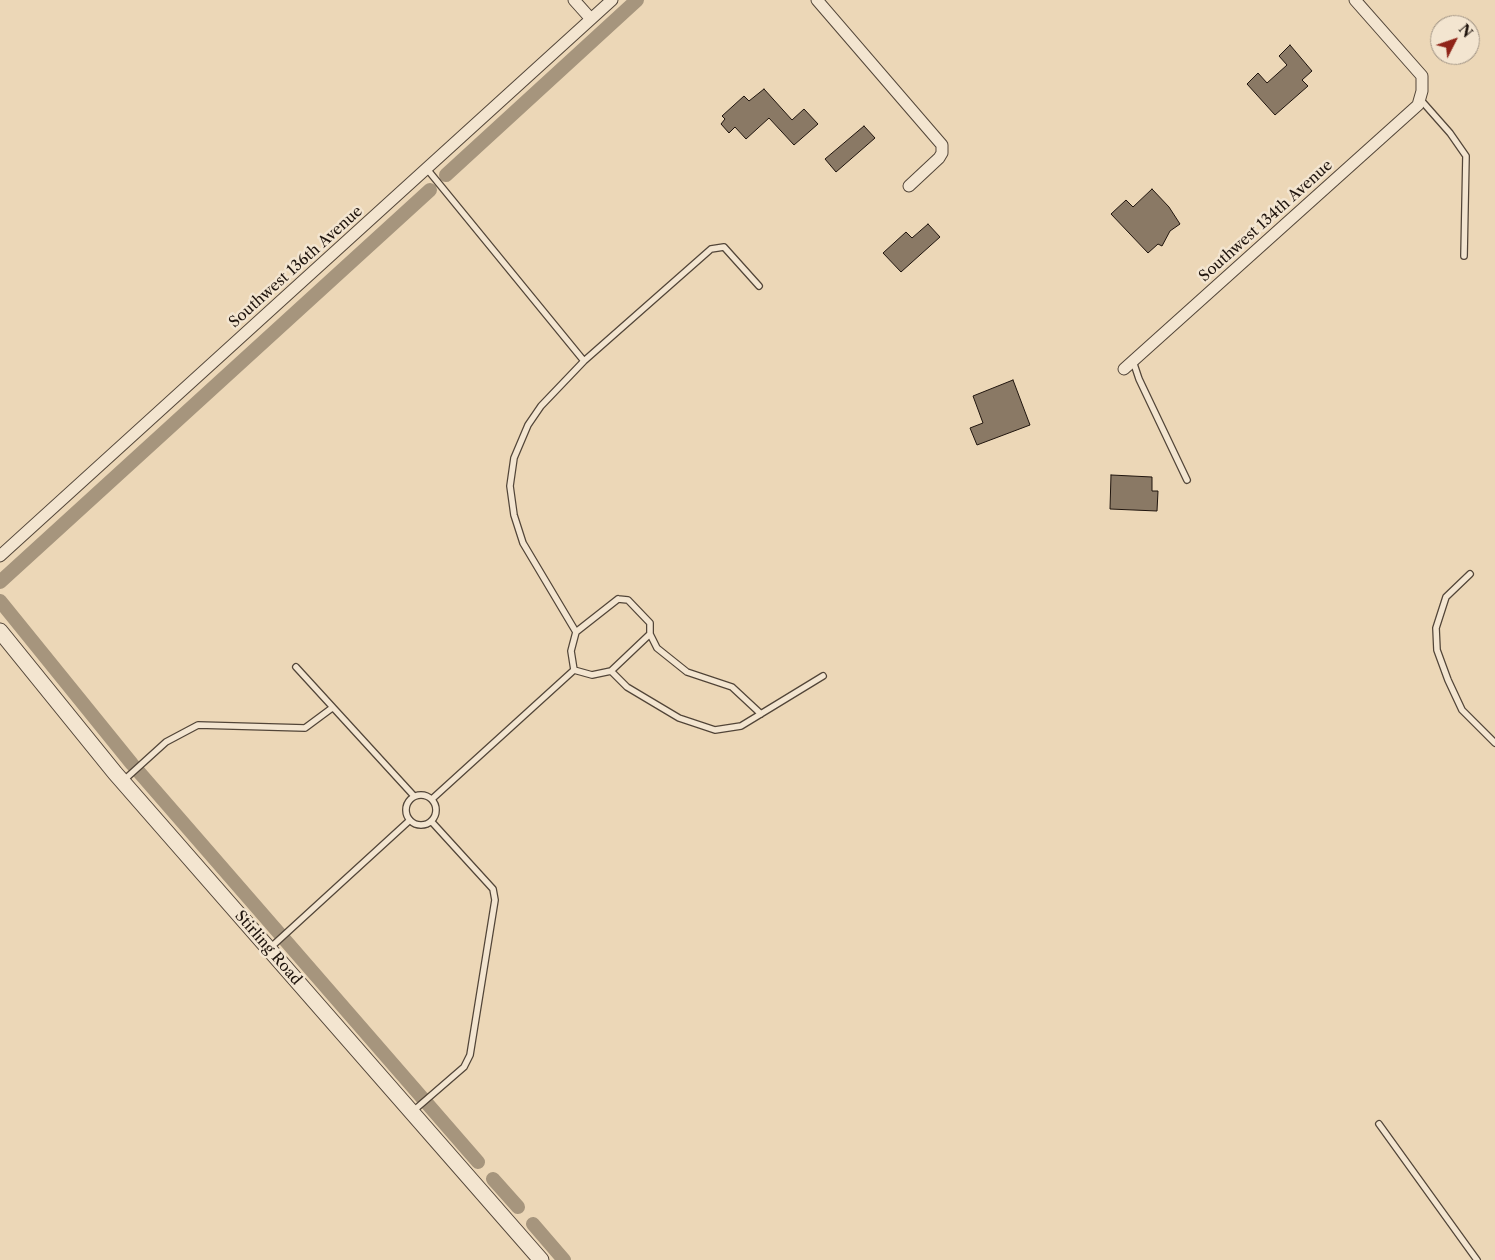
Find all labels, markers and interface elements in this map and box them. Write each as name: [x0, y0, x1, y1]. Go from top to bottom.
north arrow: [1430, 15, 1480, 65]
text: N: [1455, 20, 1476, 41]
street label: Southwest 134th Avenue: [1196, 156, 1336, 286]
street label: Southwest 136th Avenue: [226, 202, 366, 332]
street label: Stirling Road: [231, 907, 305, 989]

